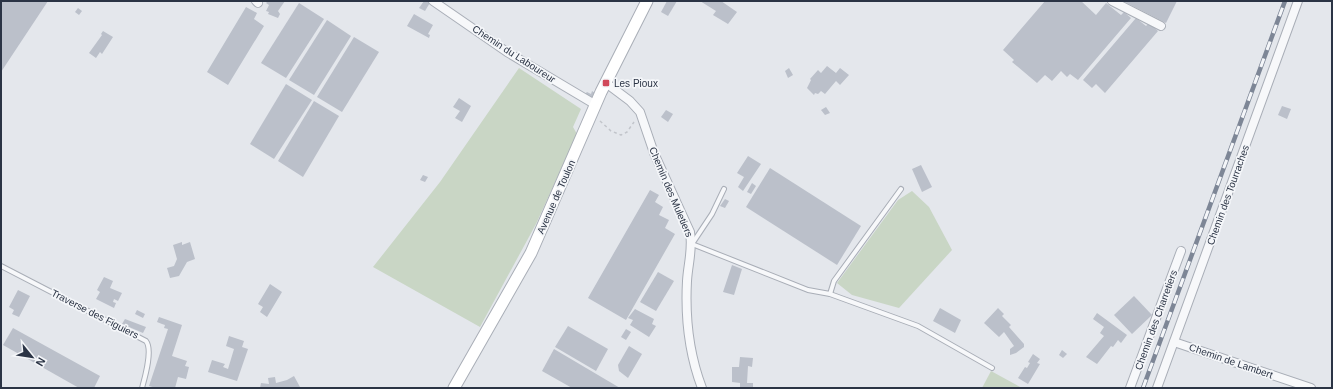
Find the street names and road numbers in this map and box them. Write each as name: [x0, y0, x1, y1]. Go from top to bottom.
street label: Chemin du Laboureur: [470, 23, 558, 85]
street label: Chemin des Tourraches: [1205, 144, 1251, 246]
street label: Chemin des Muletiers: [647, 145, 695, 239]
street label: Avenue de Toulon: [535, 158, 577, 236]
street label: Chemin des Charretiers: [1133, 268, 1179, 372]
street label: Traverse des Figuiers: [50, 287, 140, 341]
street label: Chemin de Lambert: [1188, 342, 1275, 381]

